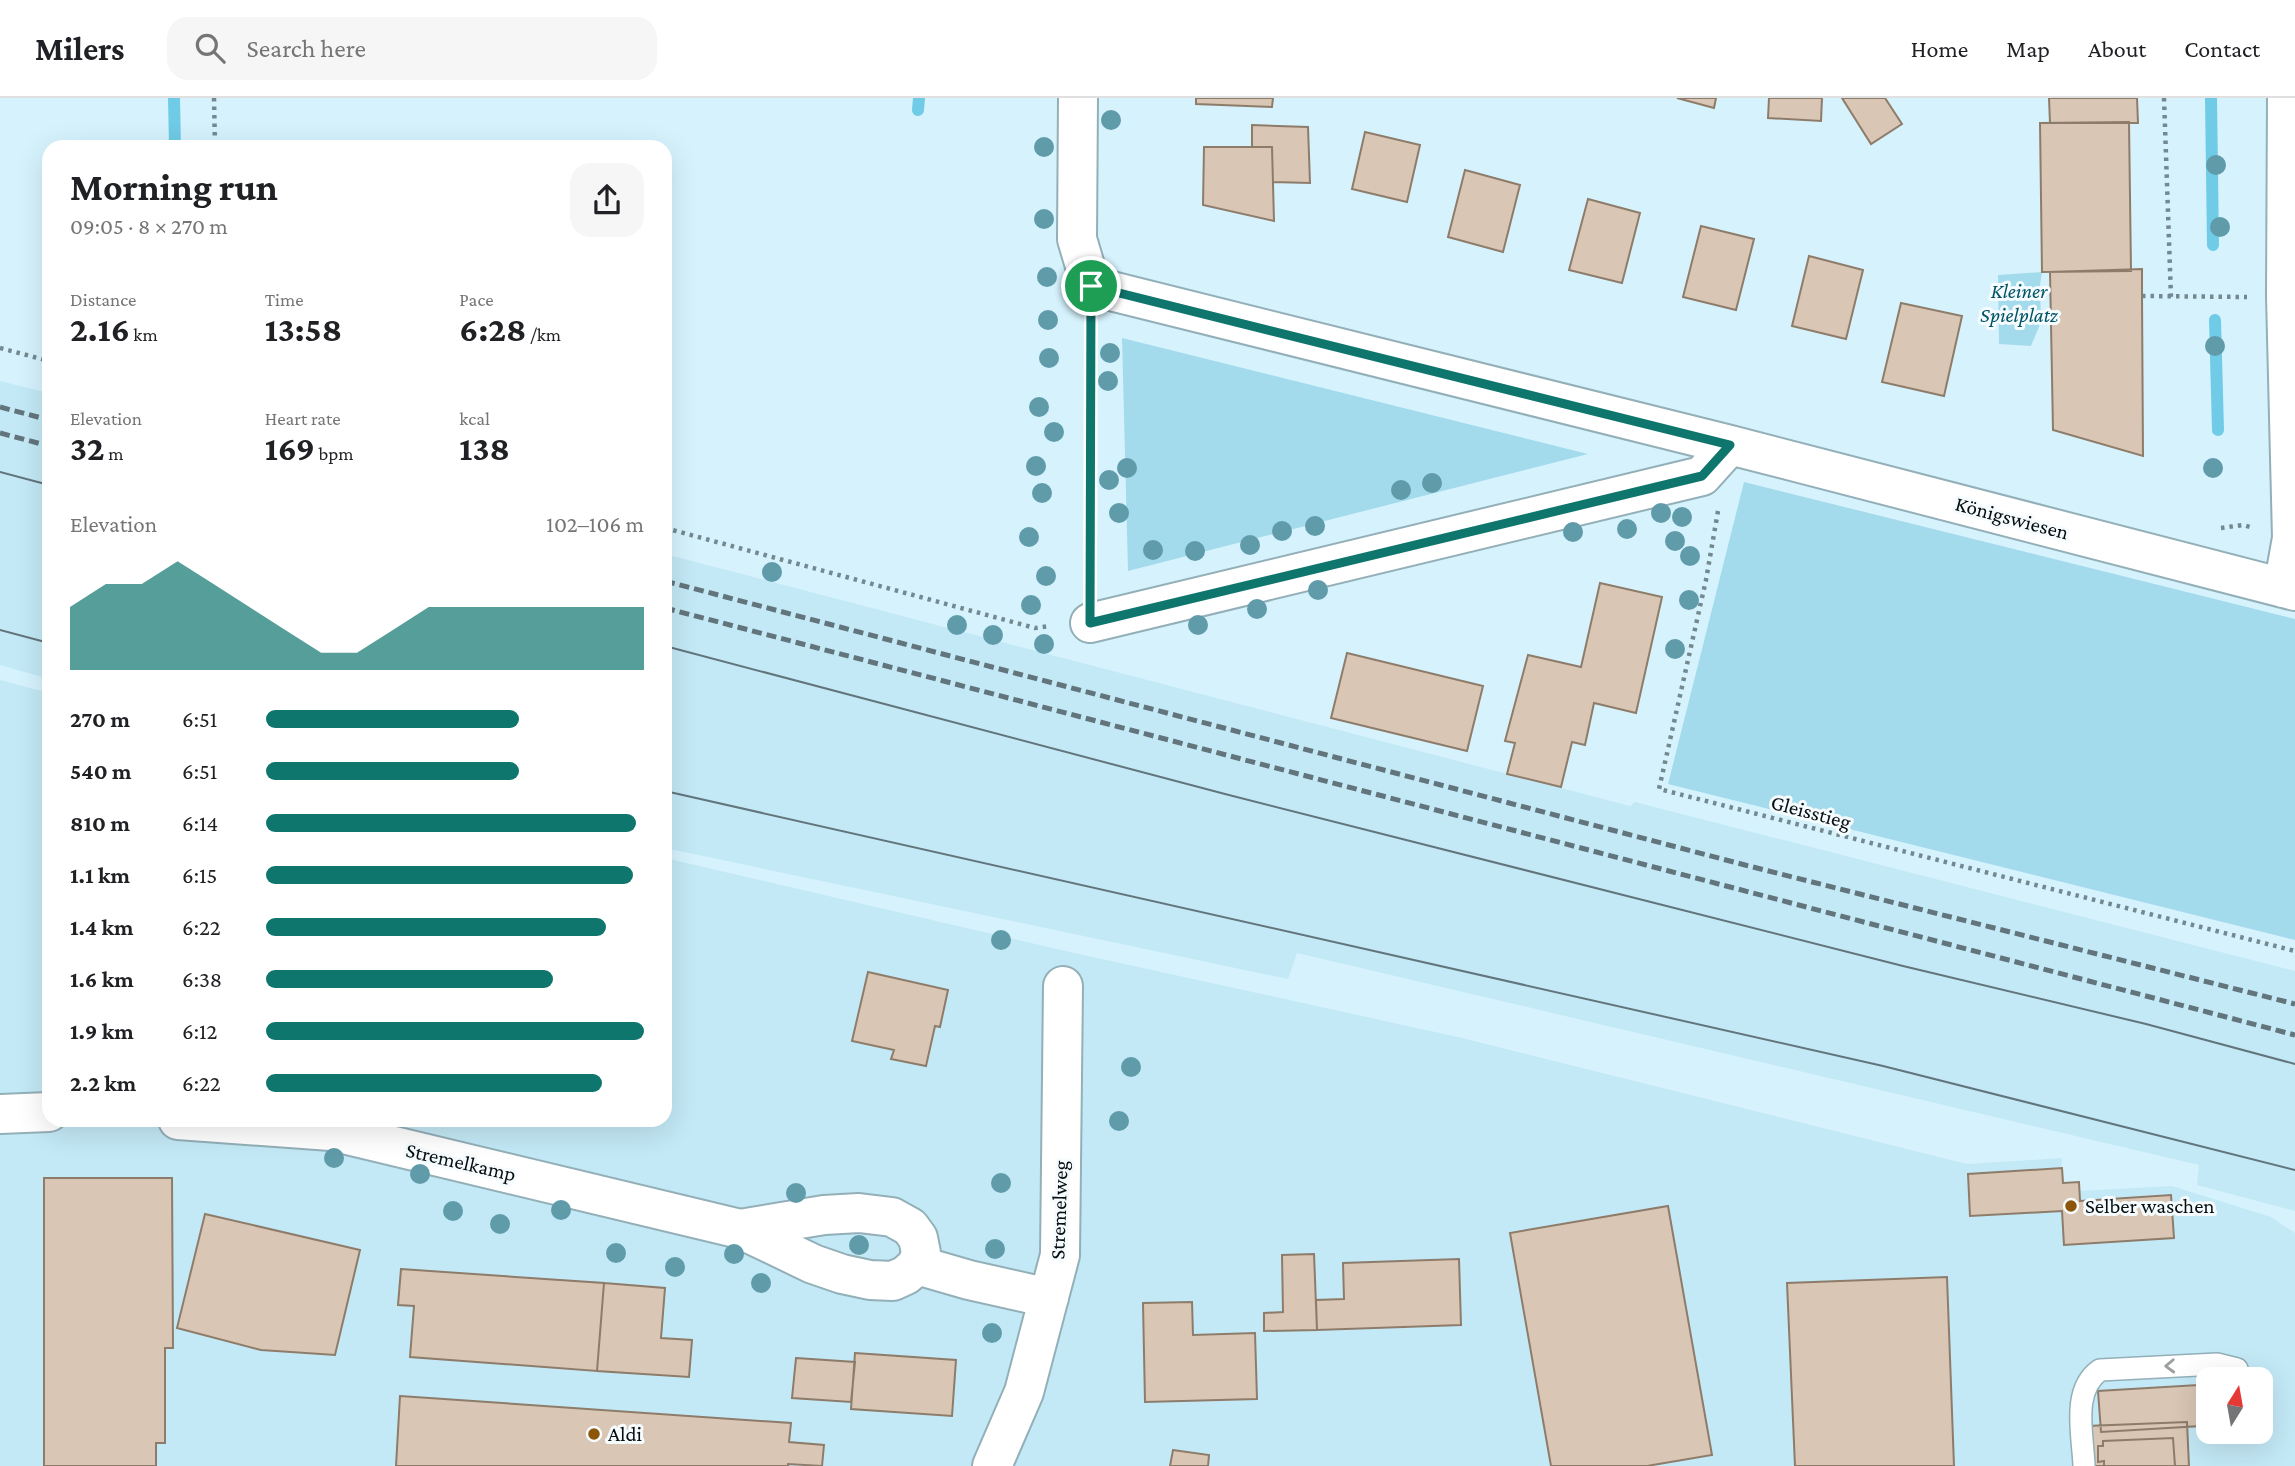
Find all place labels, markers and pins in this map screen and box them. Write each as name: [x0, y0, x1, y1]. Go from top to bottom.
pin: [1061, 256, 1121, 316]
place label: Selber waschen: [2085, 1194, 2215, 1218]
marker: Selber waschen: [2063, 1198, 2079, 1214]
place label: Aldi: [608, 1422, 643, 1446]
marker: Aldi: [586, 1426, 602, 1442]

